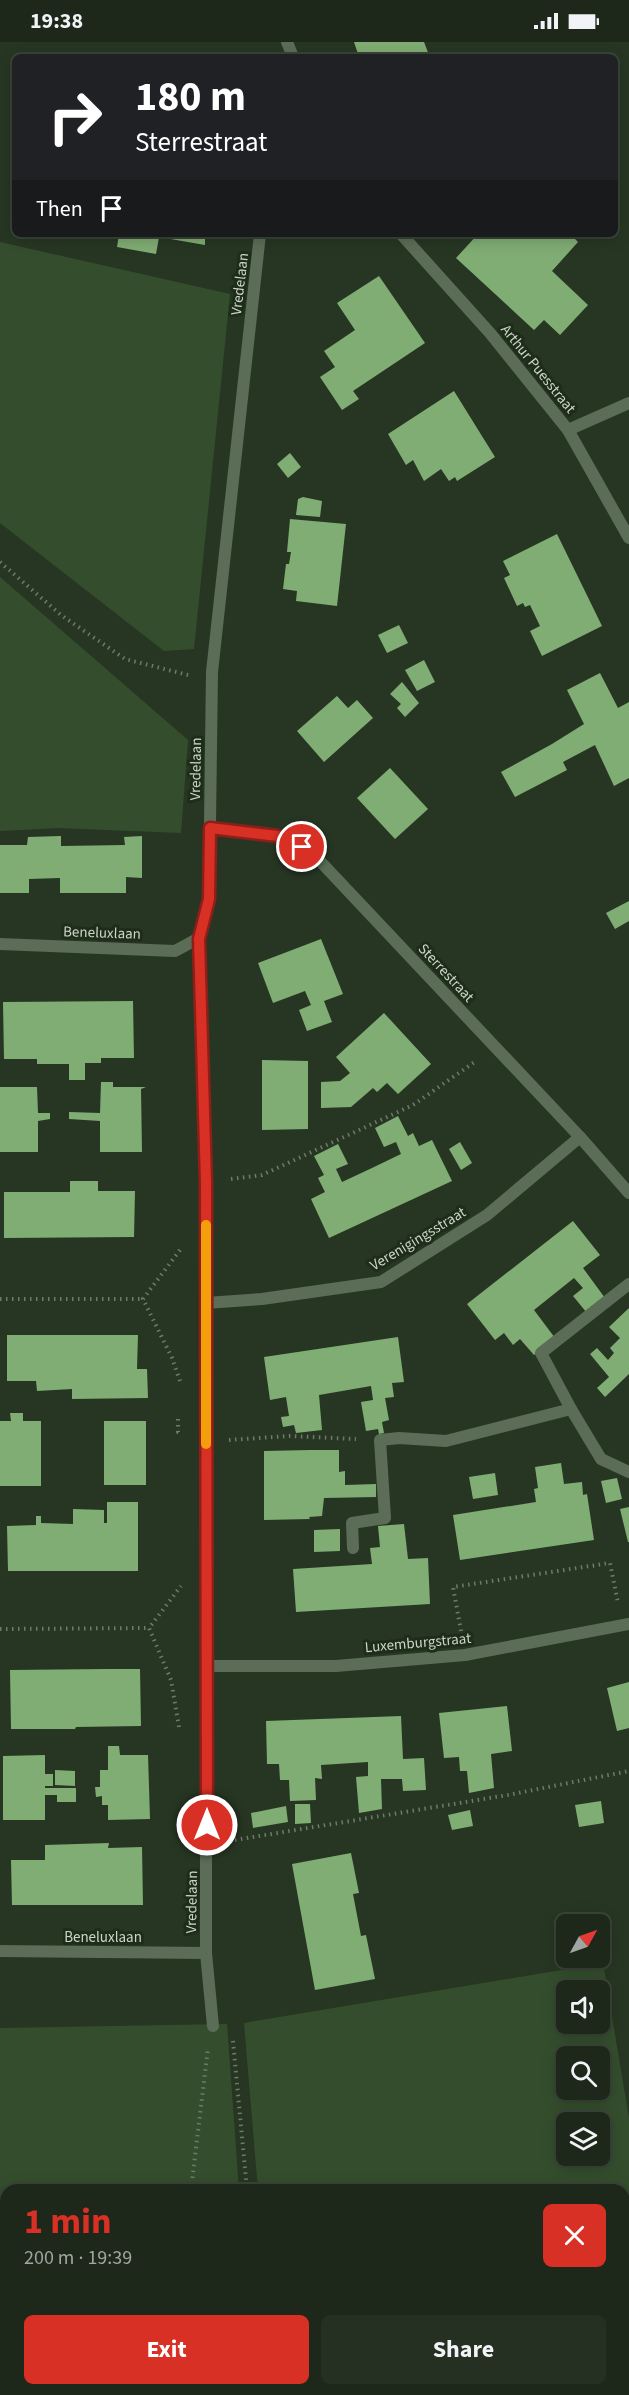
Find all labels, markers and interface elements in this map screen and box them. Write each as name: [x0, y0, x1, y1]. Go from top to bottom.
text: 19:38: [30, 5, 83, 37]
text: 180 m: [135, 67, 246, 127]
icon: right: [36, 78, 114, 156]
text: Sterrestraat: [135, 123, 267, 162]
icon: arrive: [95, 192, 128, 225]
text: Then: [36, 193, 83, 225]
street label: Vredelaan: [226, 252, 254, 316]
street label: Arthur Puesstraat: [495, 320, 581, 418]
street label: Vredelaan: [185, 737, 207, 801]
pin: [276, 821, 327, 872]
icon: arrive: [285, 830, 318, 863]
street label: Beneluxlaan: [63, 921, 141, 945]
street label: Sterrestraat: [413, 939, 479, 1007]
street label: Verenigingsstraat: [366, 1202, 470, 1276]
street label: Luxemburgstraat: [364, 1628, 472, 1658]
position arrow: [175, 1793, 239, 1857]
street label: Vredelaan: [181, 1870, 203, 1934]
north arrow: [556, 1914, 610, 1968]
map controls: [556, 1914, 610, 2166]
street label: Beneluxlaan: [64, 1927, 142, 1948]
button: sound: [556, 1980, 610, 2034]
button: search: [556, 2046, 610, 2100]
button: layers: [556, 2112, 610, 2166]
text: 1 min: [24, 2196, 112, 2247]
button: close: [543, 2204, 606, 2267]
text: 200 m · 19:39: [24, 2244, 132, 2272]
button: Exit: [24, 2315, 309, 2384]
button: Share: [321, 2315, 606, 2384]

